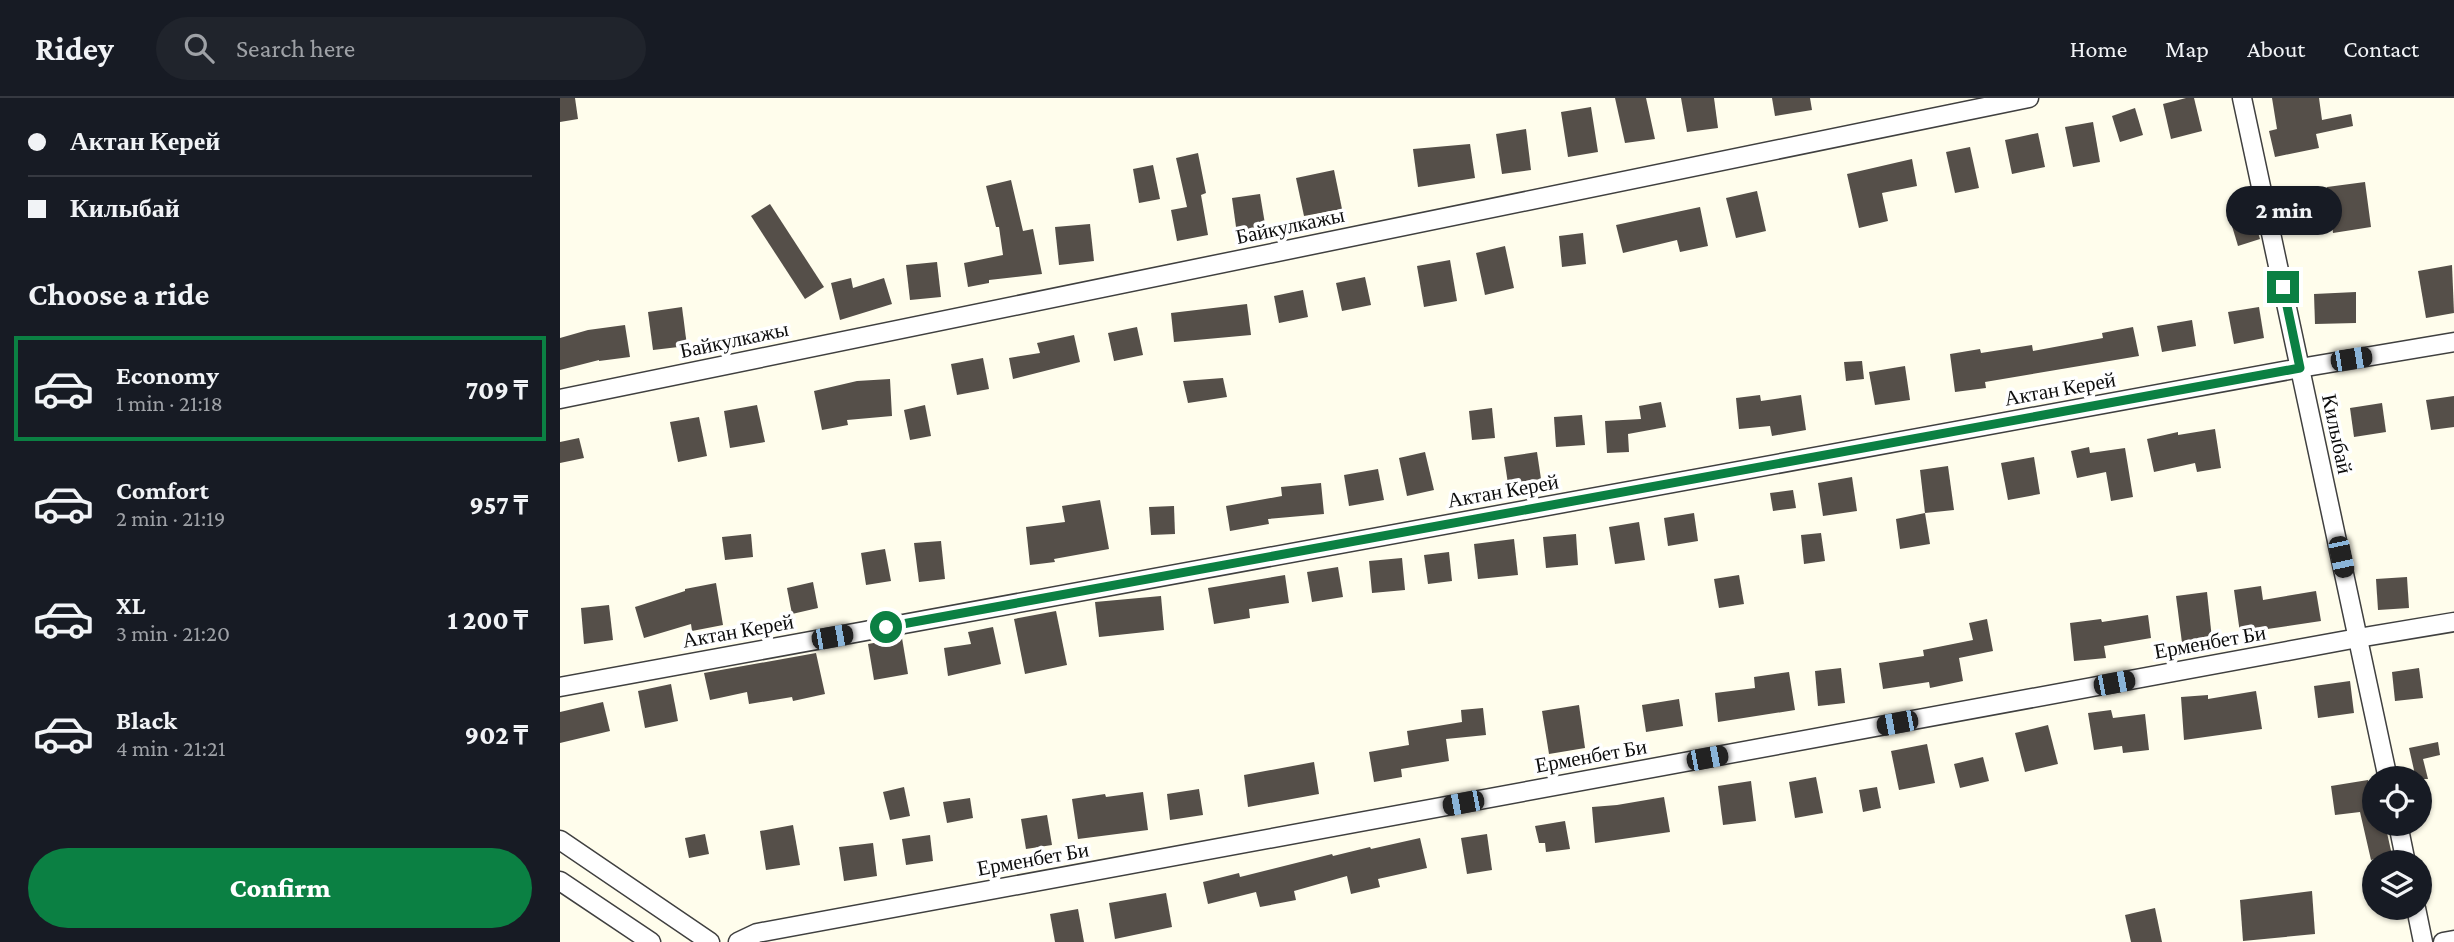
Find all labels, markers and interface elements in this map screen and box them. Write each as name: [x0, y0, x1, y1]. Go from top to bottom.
search box: [156, 17, 646, 80]
icon: search: [180, 29, 218, 67]
text: Ridey: [35, 30, 114, 67]
text: Search here: [236, 34, 355, 63]
text: Home: [2070, 35, 2127, 62]
text: Map: [2165, 35, 2209, 62]
text: About: [2247, 35, 2305, 62]
text: Contact: [2343, 35, 2419, 62]
text: Актан Керей: [70, 127, 220, 156]
callout: 2 min: [2225, 186, 2341, 234]
text: Килыбай: [70, 194, 180, 223]
text: 2 min: [2256, 197, 2312, 223]
street label: Байкулкажы: [1234, 203, 1346, 249]
route end: [2267, 271, 2299, 303]
text: Choose a ride: [28, 276, 209, 312]
street label: Байкулкажы: [678, 317, 790, 363]
car: [2329, 345, 2374, 373]
icon: car: [32, 357, 95, 420]
text: Economy: [116, 361, 219, 390]
street label: Актан Керей: [2002, 367, 2118, 411]
text: 709 ₸: [465, 376, 528, 405]
text: 1 min · 21:18: [116, 390, 223, 416]
street label: Килыбай: [2317, 392, 2357, 476]
street label: Актан Керей: [1445, 469, 1561, 513]
icon: car: [32, 472, 95, 535]
text: Comfort: [116, 476, 209, 505]
text: 957 ₸: [469, 491, 528, 520]
text: 2 min · 21:19: [116, 505, 225, 531]
car: [2327, 534, 2356, 580]
icon: car: [32, 587, 95, 650]
text: XL: [116, 591, 145, 620]
text: 1 200 ₸: [448, 606, 528, 635]
street label: Актан Керей: [680, 609, 796, 653]
route start: [870, 611, 902, 643]
text: 3 min · 21:20: [116, 620, 230, 646]
street label: Ерменбет Би: [2152, 620, 2268, 664]
car: [810, 623, 855, 651]
car: [2092, 669, 2137, 697]
icon: car: [32, 702, 95, 765]
text: Black: [116, 706, 177, 735]
car: [1875, 709, 1920, 737]
text: 902 ₸: [465, 721, 528, 750]
street label: Ерменбет Би: [1533, 734, 1649, 778]
text: 4 min · 21:21: [116, 735, 226, 761]
car: [1685, 744, 1730, 772]
map controls: [2362, 766, 2432, 920]
button: locate: [2362, 766, 2432, 836]
car: [1441, 789, 1486, 817]
street label: Ерменбет Би: [975, 837, 1091, 881]
button: Confirm: [28, 848, 532, 928]
button: layers: [2362, 850, 2432, 920]

